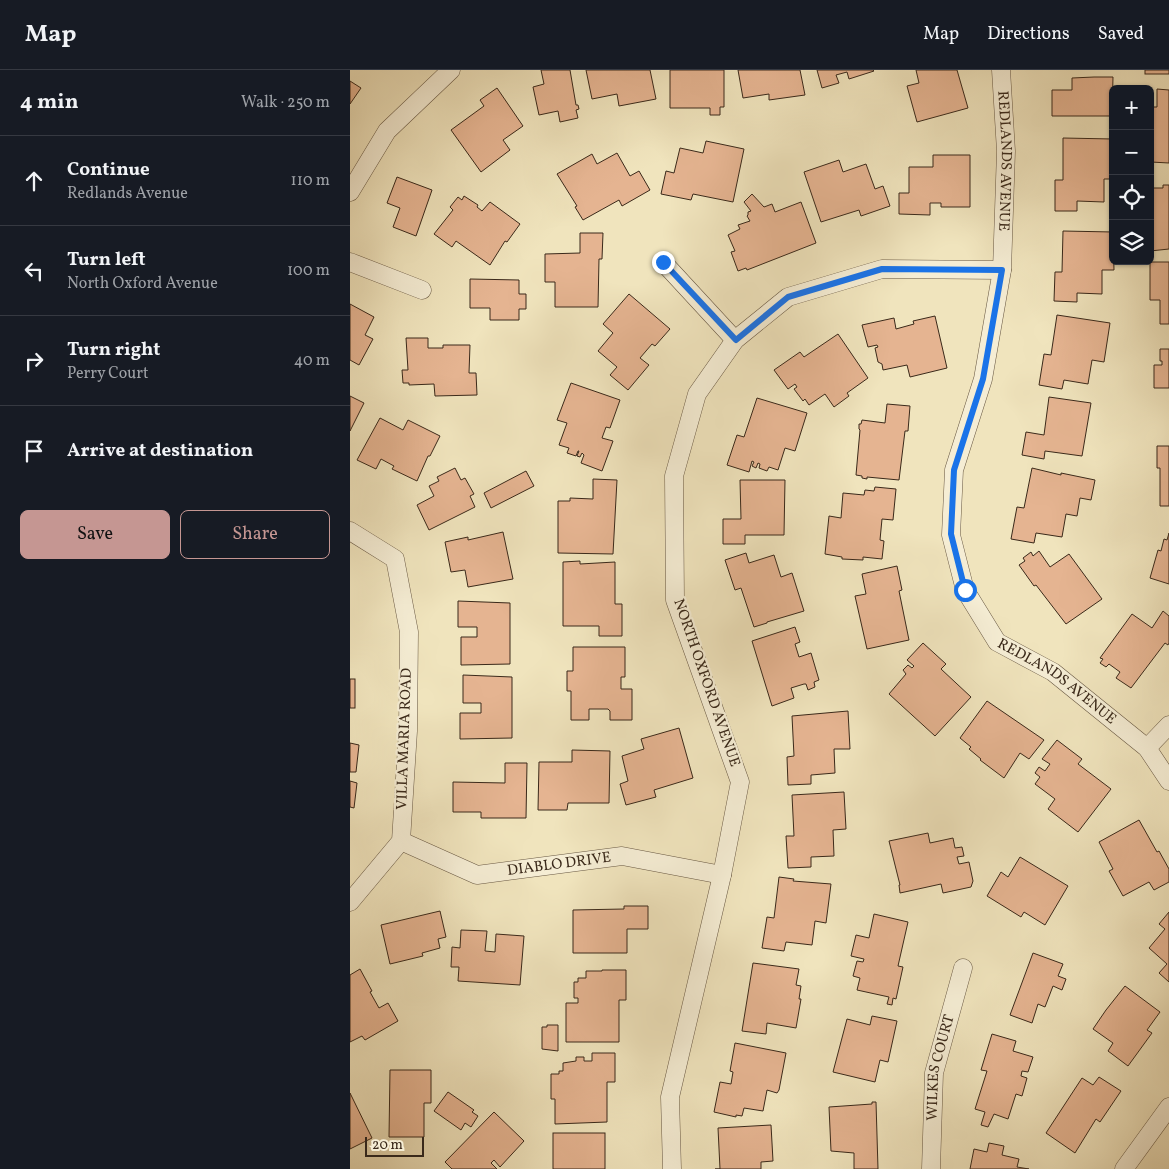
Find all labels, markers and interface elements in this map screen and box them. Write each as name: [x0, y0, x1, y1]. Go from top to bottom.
text: Map: [25, 18, 76, 52]
text: Map: [923, 22, 959, 47]
text: Directions: [987, 22, 1070, 47]
text: Saved: [1098, 22, 1144, 47]
map controls: [1109, 85, 1154, 265]
button: +: [1109, 85, 1154, 130]
text: 4 min: [20, 88, 79, 117]
street label: REDLANDS AVENUE: [992, 90, 1016, 231]
text: Walk · 250 m: [241, 92, 330, 114]
button: −: [1109, 130, 1154, 175]
text: Continue: [67, 157, 150, 183]
icon: ahead: [20, 167, 48, 195]
text: 110 m: [291, 170, 330, 192]
button: locate: [1109, 175, 1154, 220]
text: Redlands Avenue: [67, 183, 188, 205]
button: layers: [1109, 220, 1154, 265]
text: Turn left: [67, 247, 146, 273]
route end: [652, 251, 675, 274]
icon: left: [20, 257, 48, 285]
text: 100 m: [287, 260, 330, 282]
text: North Oxford Avenue: [67, 273, 218, 295]
text: Turn right: [67, 337, 160, 363]
icon: right: [20, 347, 48, 375]
text: 40 m: [294, 350, 330, 372]
text: Perry Court: [67, 363, 149, 385]
icon: arrive: [20, 437, 48, 465]
text: Arrive at destination: [67, 438, 253, 464]
button: Save: [20, 510, 170, 559]
button: Share: [180, 510, 330, 559]
route start: [954, 579, 977, 602]
street label: NORTH OXFORD AVENUE: [667, 596, 745, 770]
street label: REDLANDS AVENUE: [993, 633, 1121, 730]
street label: VILLA MARIA ROAD: [392, 668, 418, 810]
street label: DIABLO DRIVE: [506, 847, 612, 881]
street label: WILKES COURT: [922, 1012, 960, 1121]
scale bar: [365, 1134, 424, 1157]
text: 20 m: [372, 1136, 403, 1155]

